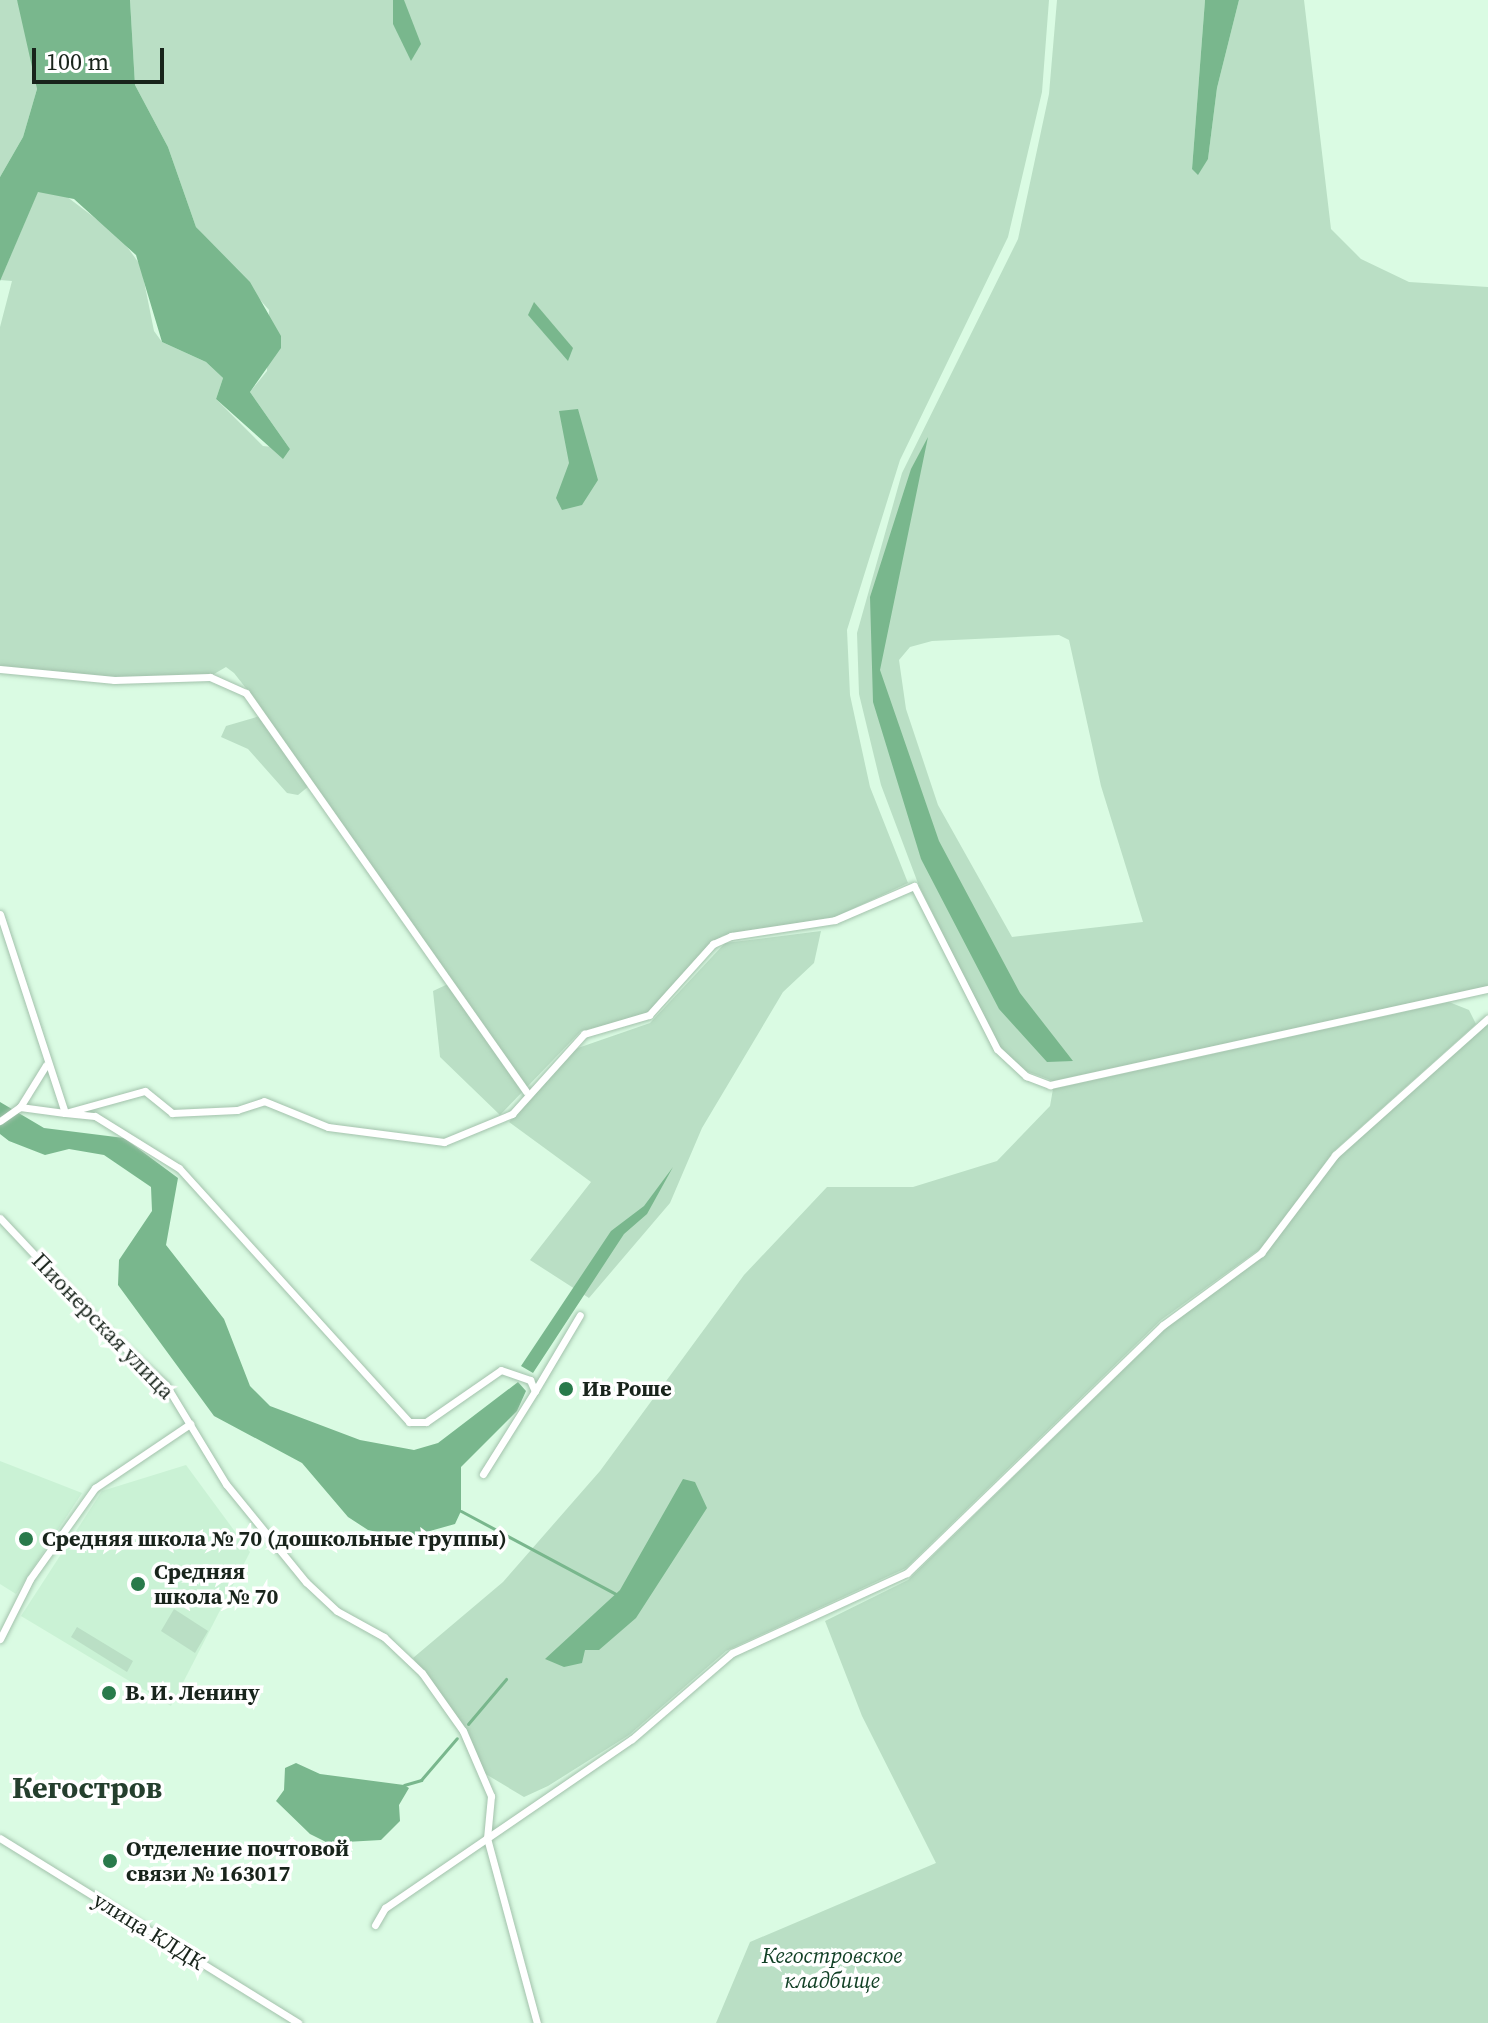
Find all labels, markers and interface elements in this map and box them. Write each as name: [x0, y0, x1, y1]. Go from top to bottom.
scale bar: [36, 32, 168, 82]
text: 100 m: [46, 45, 109, 78]
street label: Пионерская улица: [26, 1247, 180, 1405]
place label: Ив Роше: [582, 1376, 672, 1402]
marker: Ив Роше: [557, 1380, 575, 1398]
place label: Средняя школа № 70 (дошкольные группы): [42, 1526, 507, 1552]
marker: Средняя школа № 70 (дошкольные группы): [17, 1530, 35, 1548]
place label: Средняя школа № 70: [154, 1558, 278, 1610]
marker: Средняя школа № 70: [129, 1575, 147, 1593]
place label: В. И. Ленину: [125, 1680, 260, 1706]
marker: В. И. Ленину: [100, 1684, 118, 1702]
district label: Кегостров: [12, 1770, 162, 1806]
place label: Отделение почтовой связи № 163017: [126, 1835, 349, 1886]
marker: Отделение почтовой связи № 163017: [101, 1852, 119, 1870]
street label: улица КЛДК: [88, 1886, 210, 1976]
park label: Кегостровское кладбище: [762, 1942, 902, 1994]

